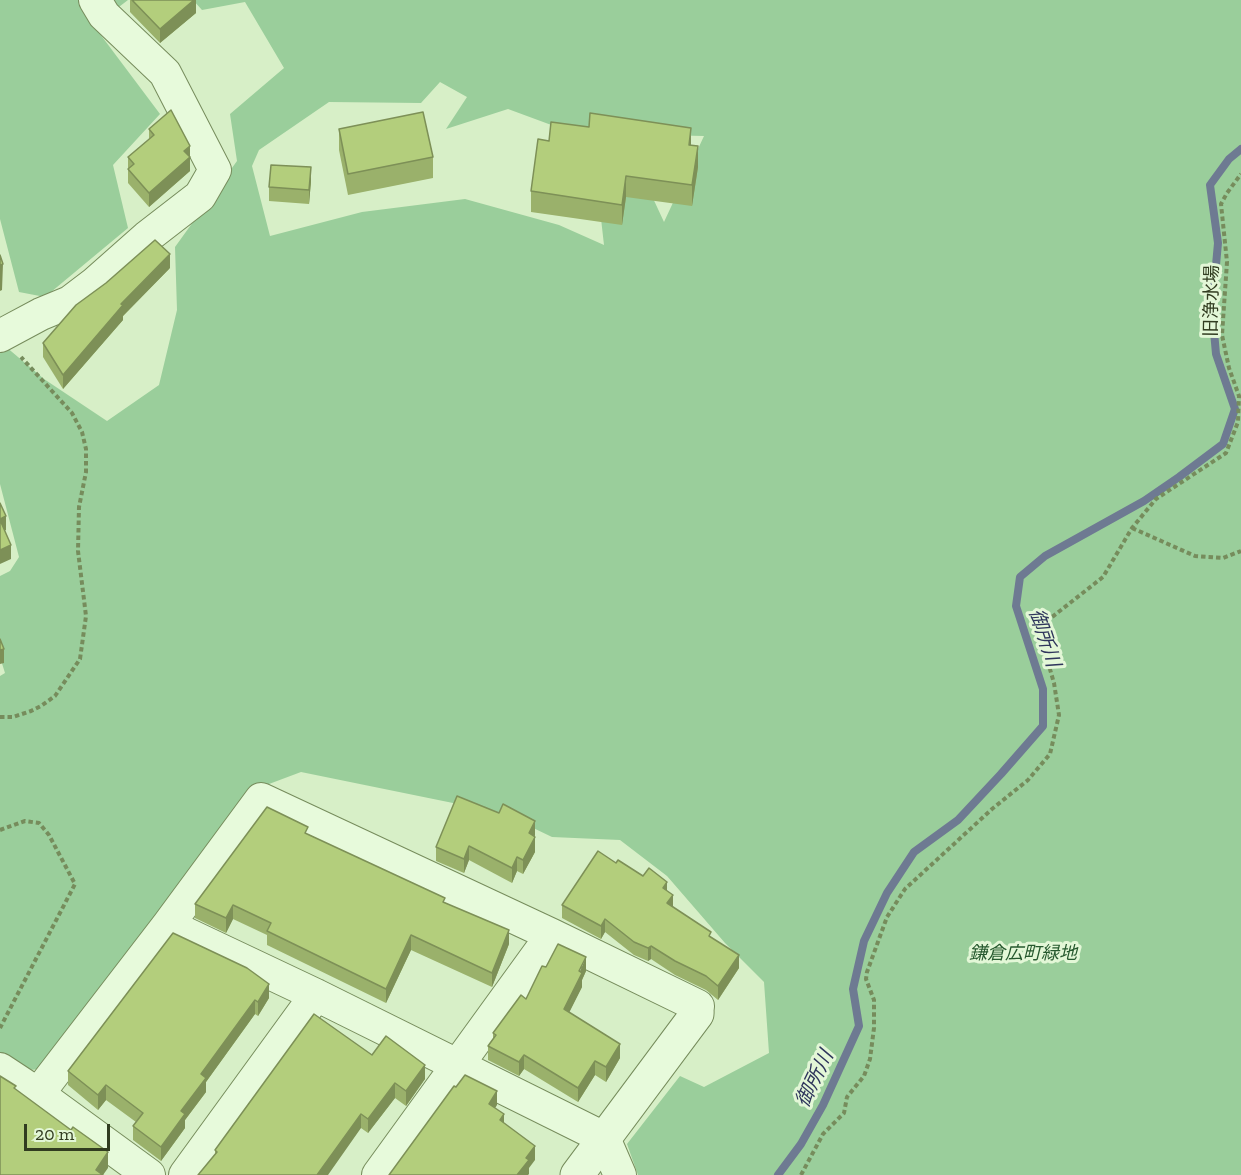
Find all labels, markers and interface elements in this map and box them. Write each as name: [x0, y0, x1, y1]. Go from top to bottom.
street label: 旧浄水場: [1201, 265, 1223, 337]
water label: 御所川: [1023, 606, 1065, 670]
park label: 鎌倉広町緑地: [969, 943, 1077, 965]
water label: 御所川: [791, 1047, 839, 1111]
scale bar: [27, 1112, 112, 1150]
text: 20 m: [35, 1123, 74, 1145]

